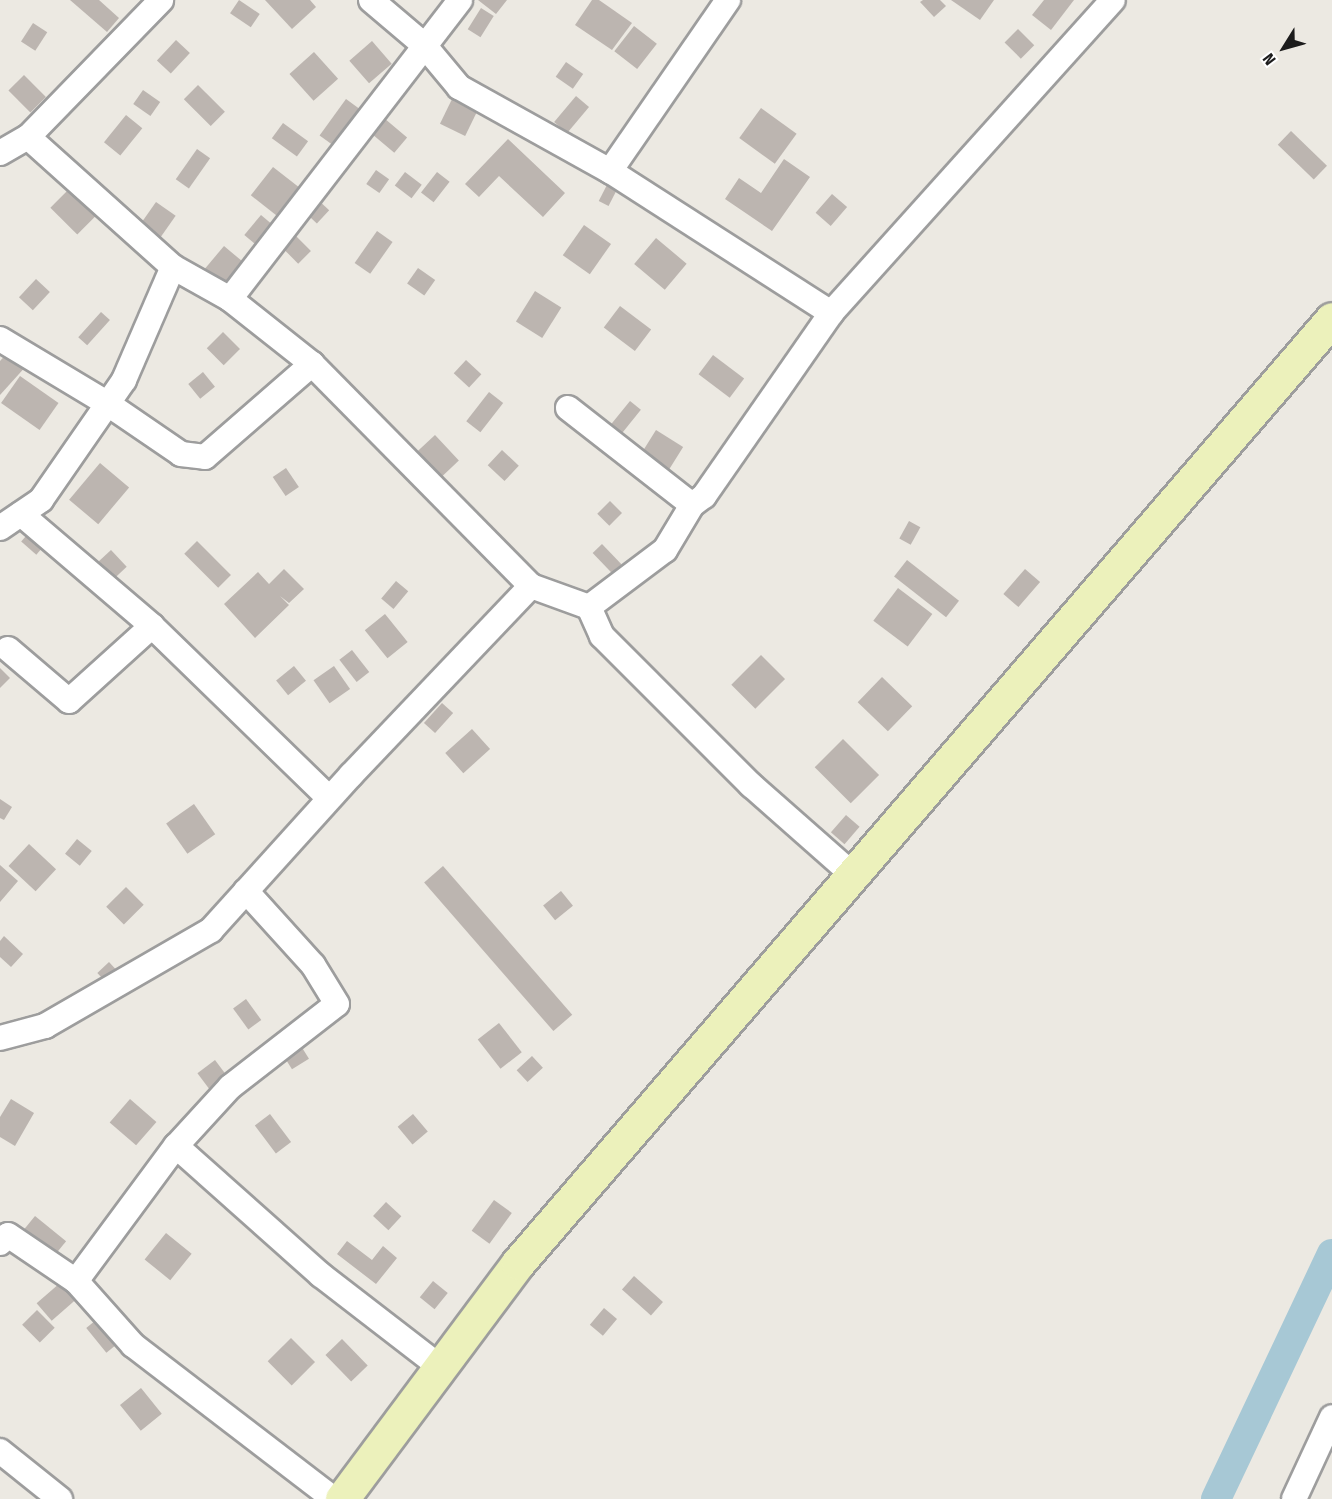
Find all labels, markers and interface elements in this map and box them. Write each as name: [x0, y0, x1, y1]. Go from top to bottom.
north arrow: [1254, 18, 1314, 78]
text: N: [1259, 50, 1280, 69]

